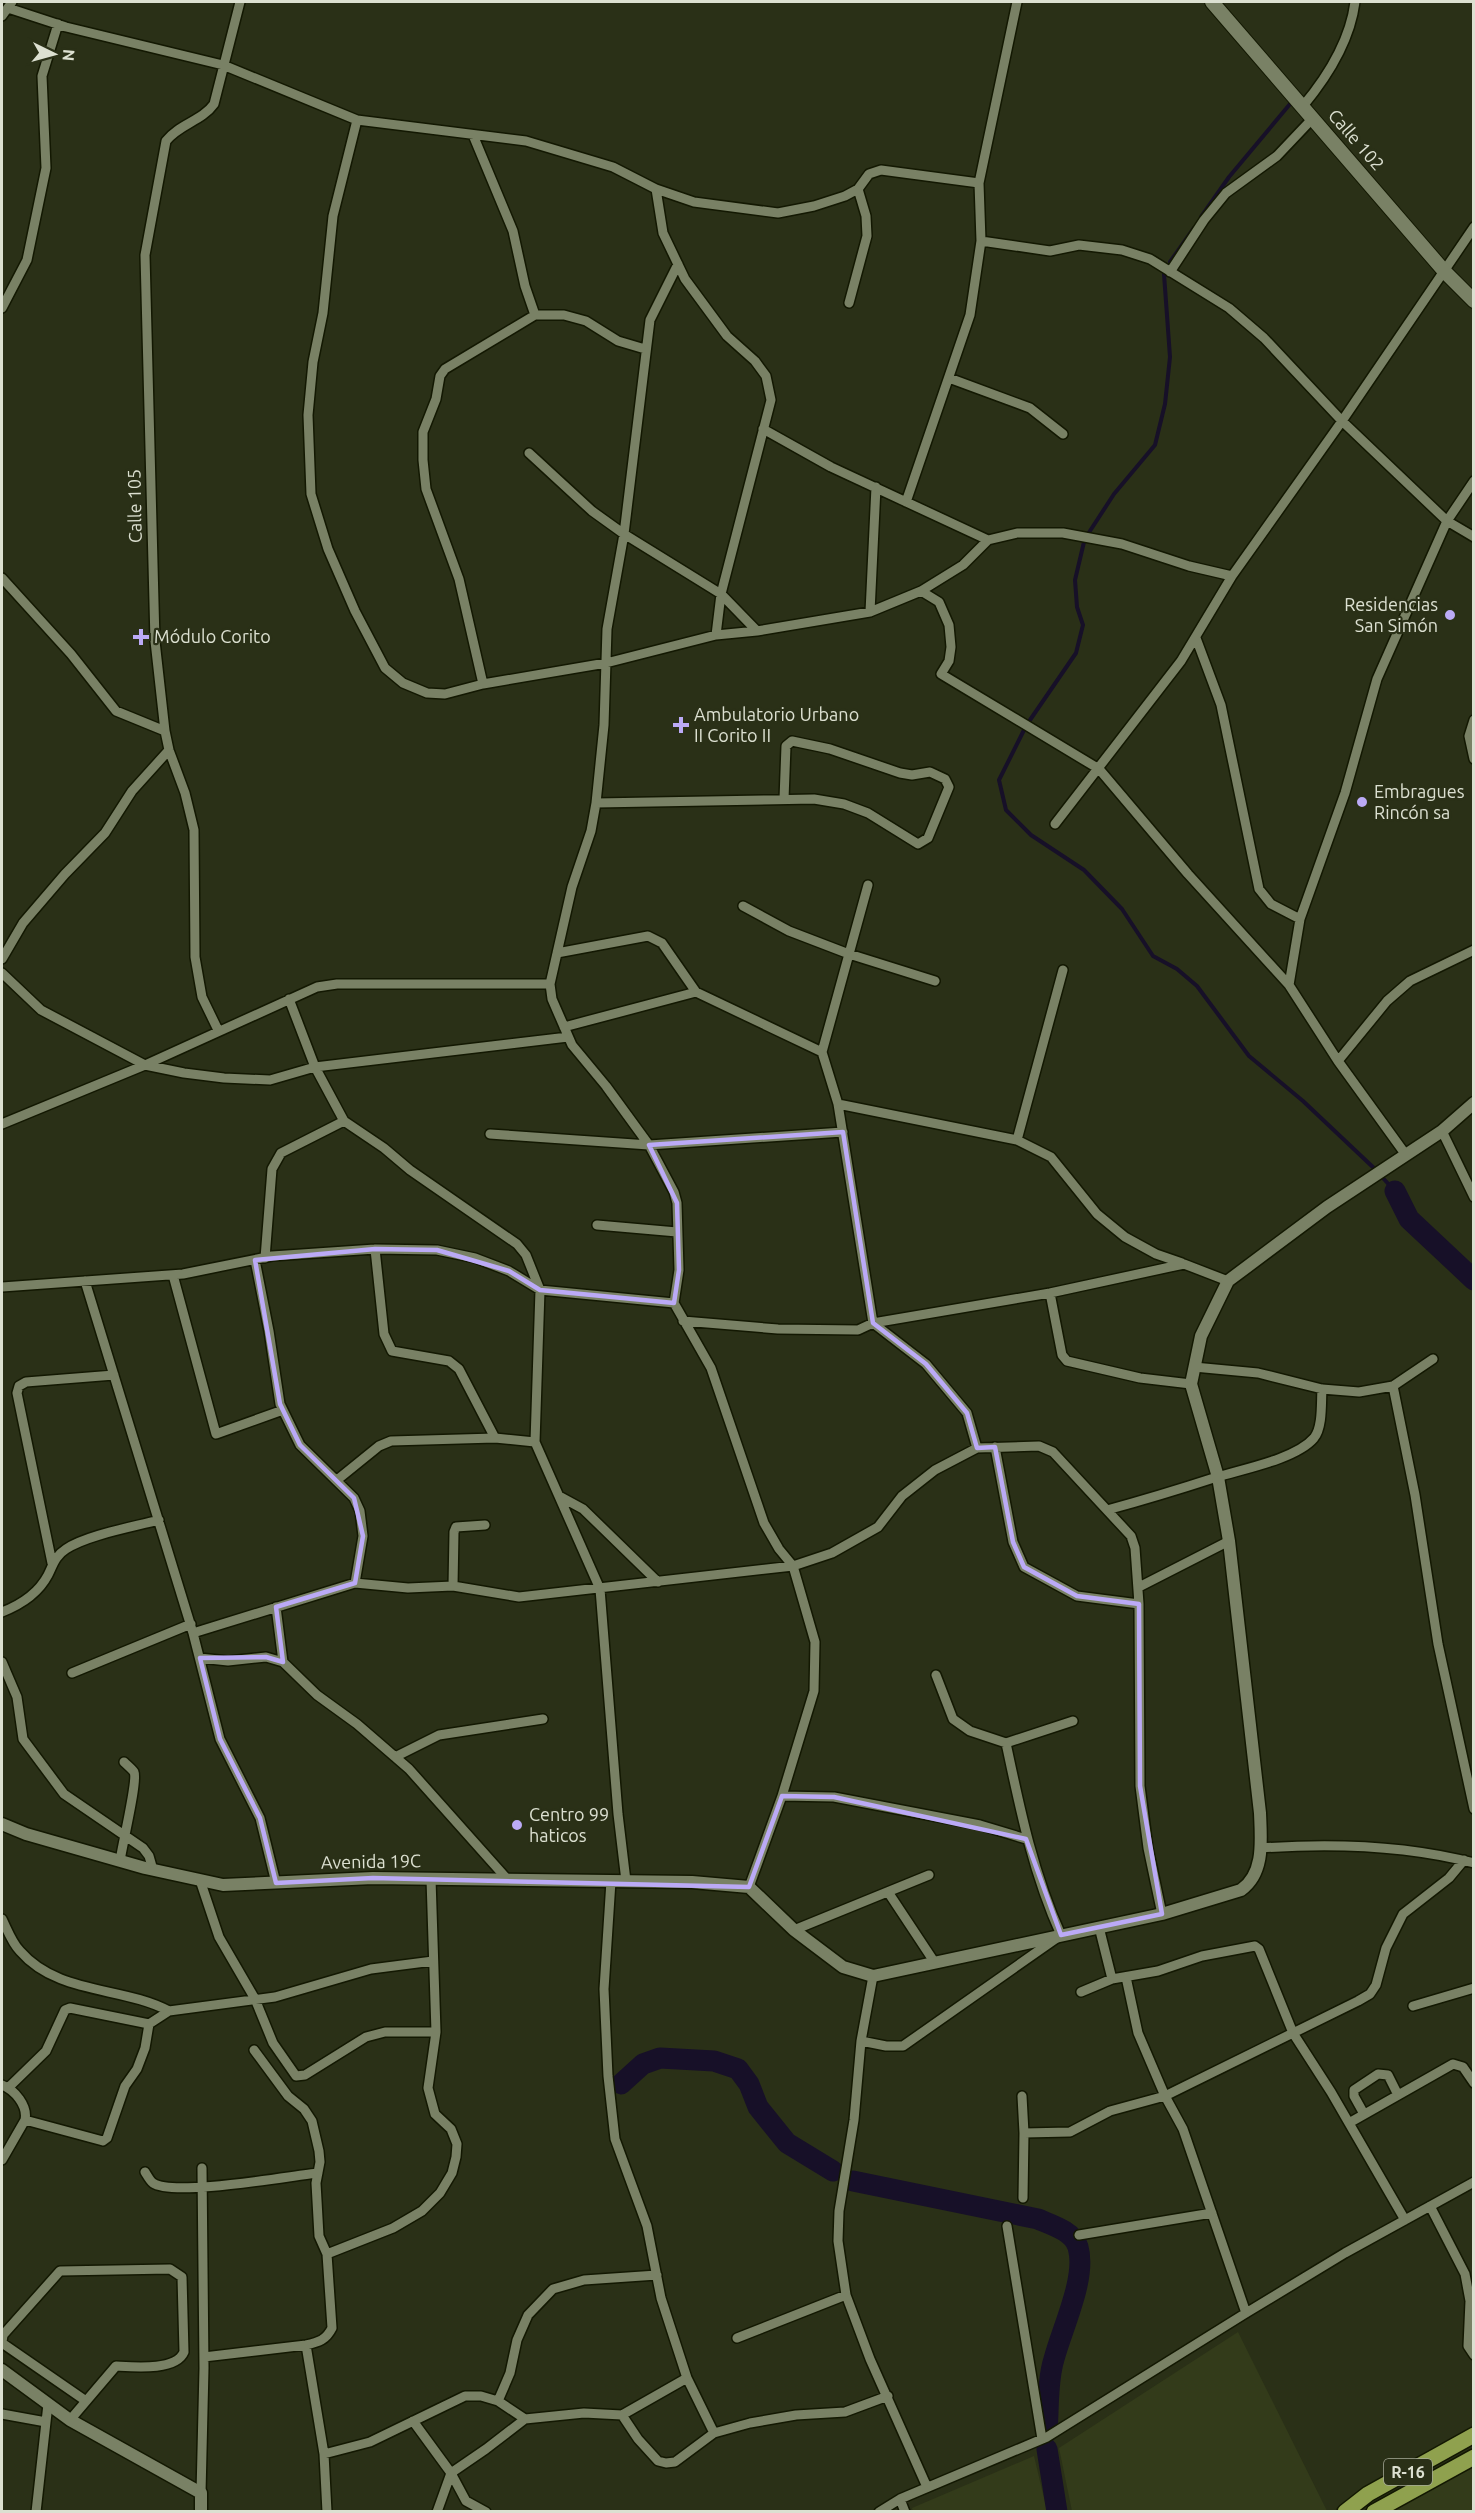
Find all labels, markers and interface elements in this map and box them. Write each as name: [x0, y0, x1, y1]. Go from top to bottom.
north arrow: [24, 24, 84, 84]
text: N: [59, 49, 78, 62]
street label: Calle 102: [1325, 105, 1389, 174]
street label: Calle 105: [123, 469, 145, 543]
place label: Residencias San Simón: [1344, 594, 1438, 635]
marker: Residencias San Simón: [1443, 608, 1457, 622]
place label: Módulo Corito: [154, 626, 271, 646]
marker: Módulo Corito: [132, 628, 150, 646]
place label: Ambulatorio Urbano II Corito II: [694, 704, 859, 745]
marker: Ambulatorio Urbano II Corito II: [672, 716, 690, 734]
place label: Embragues Rincón sa: [1374, 781, 1465, 822]
marker: Embragues Rincón sa: [1355, 795, 1369, 809]
place label: Centro 99 haticos: [529, 1804, 609, 1845]
marker: Centro 99 haticos: [510, 1818, 524, 1832]
street label: Avenida 19C: [321, 1850, 421, 1872]
road number: R-16: [1384, 2459, 1432, 2485]

